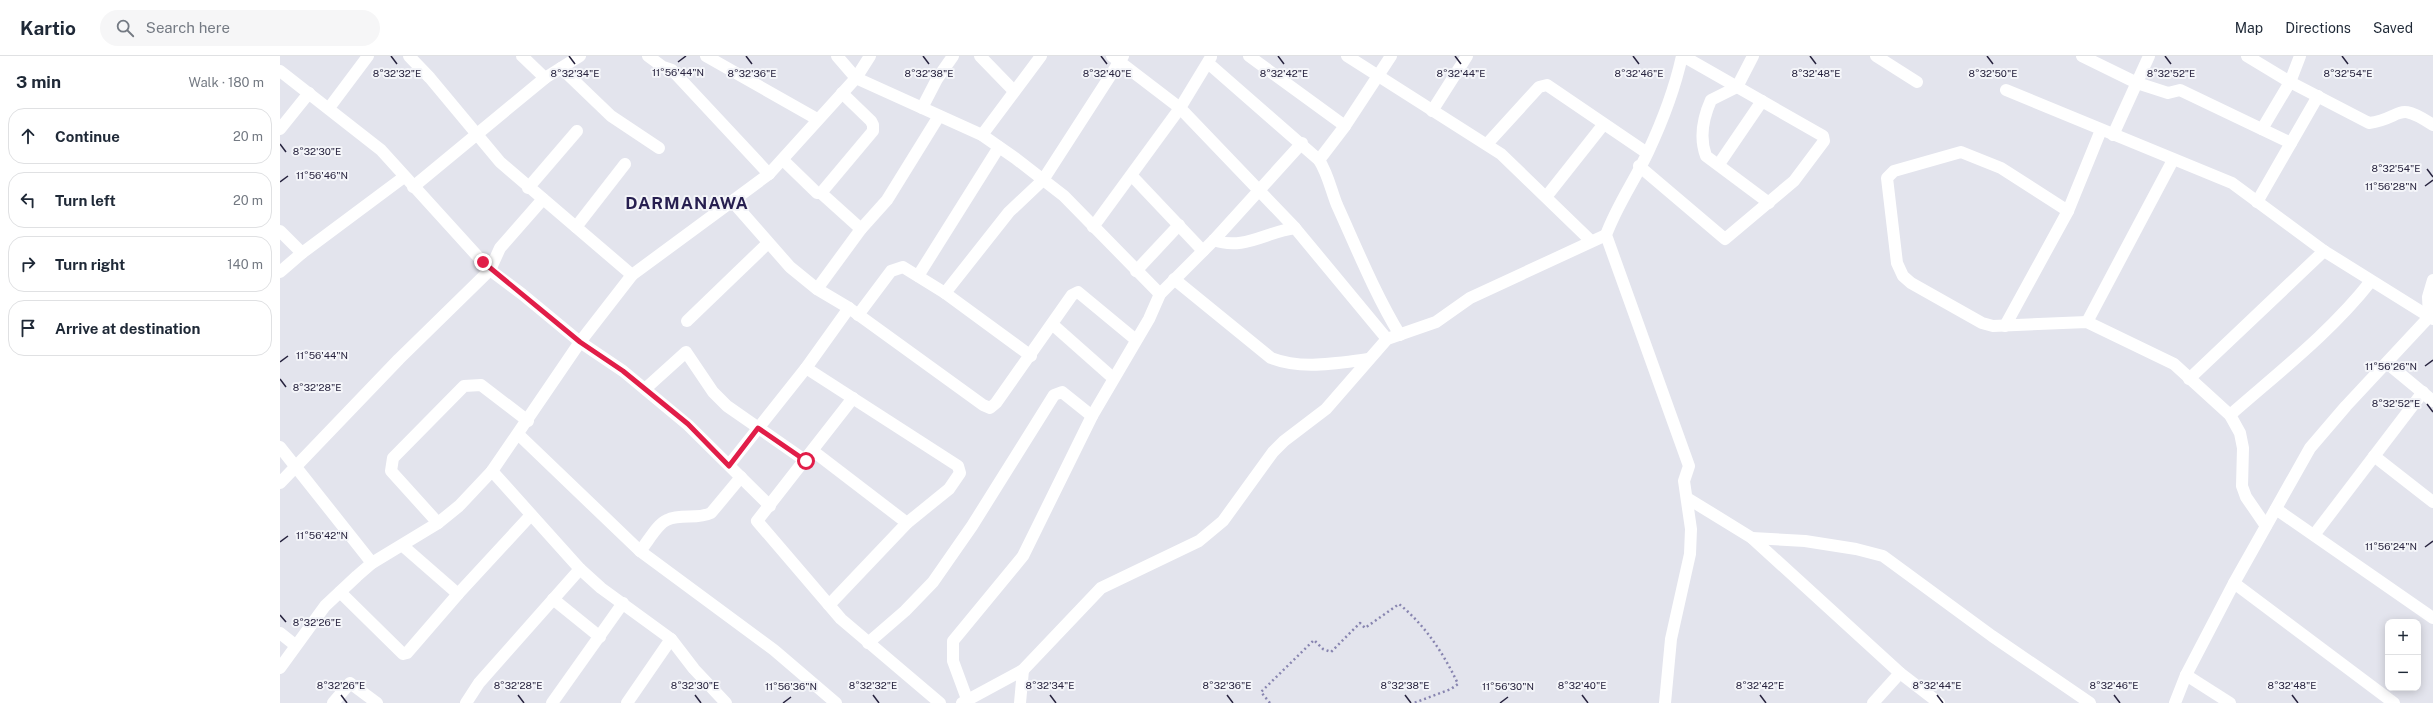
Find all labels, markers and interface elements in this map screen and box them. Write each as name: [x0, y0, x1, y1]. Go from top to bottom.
search box: [100, 10, 380, 46]
text: Kartio: [20, 17, 76, 39]
icon: search: [114, 17, 136, 39]
text: Search here: [146, 19, 230, 36]
text: Map: [2235, 20, 2263, 36]
text: Directions: [2285, 20, 2351, 36]
text: Saved: [2373, 20, 2413, 36]
text: 11°56'44"N: [652, 66, 704, 78]
text: 8°32'32"E: [373, 67, 421, 79]
text: 8°32'34"E: [551, 67, 599, 79]
text: 8°32'36"E: [728, 67, 776, 79]
text: 8°32'38"E: [904, 67, 954, 79]
text: 8°32'40"E: [1083, 67, 1131, 79]
text: 8°32'42"E: [1260, 67, 1308, 79]
text: 8°32'44"E: [1437, 67, 1485, 79]
text: 8°32'46"E: [1615, 67, 1663, 79]
text: 8°32'48"E: [1791, 67, 1841, 79]
text: 8°32'50"E: [1969, 67, 2017, 79]
text: 8°32'52"E: [2147, 67, 2195, 79]
text: 8°32'54"E: [2324, 67, 2373, 79]
text: 3 min: [16, 72, 61, 92]
text: Walk · 180 m: [189, 75, 264, 90]
icon: ahead: [17, 125, 39, 147]
text: Continue: [55, 128, 120, 145]
text: 20 m: [233, 129, 263, 144]
text: 8°32'30"E: [293, 145, 341, 157]
text: 8°32'54"E: [2372, 162, 2421, 174]
text: 11°56'46"N: [296, 169, 348, 181]
text: 11°56'28"N: [2365, 180, 2417, 192]
icon: left: [17, 189, 39, 211]
text: Turn left: [55, 192, 116, 209]
text: 20 m: [233, 193, 263, 208]
district label: DARMANAWA: [625, 193, 749, 213]
icon: right: [17, 253, 39, 275]
route end: [474, 253, 492, 271]
text: Turn right: [55, 256, 125, 273]
text: 140 m: [227, 257, 263, 272]
icon: arrive: [17, 317, 39, 339]
text: Arrive at destination: [55, 320, 200, 337]
text: 11°56'44"N: [296, 349, 348, 361]
text: 11°56'26"N: [2365, 360, 2417, 372]
text: 8°32'28"E: [293, 381, 341, 393]
text: 8°32'52"E: [2372, 397, 2420, 409]
route start: [797, 452, 815, 470]
text: 11°56'42"N: [296, 529, 348, 541]
text: 11°56'24"N: [2365, 540, 2417, 552]
text: 8°32'26"E: [293, 616, 341, 628]
map controls: [2385, 619, 2421, 691]
button: +: [2385, 619, 2421, 655]
button: −: [2385, 655, 2421, 691]
text: 8°32'26"E: [317, 679, 365, 691]
text: 8°32'28"E: [494, 679, 542, 691]
text: 8°32'30"E: [671, 679, 719, 691]
text: 8°32'32"E: [849, 679, 897, 691]
text: 8°32'34"E: [1026, 679, 1074, 691]
text: 8°32'36"E: [1203, 679, 1251, 691]
text: 8°32'38"E: [1380, 679, 1430, 691]
text: 8°32'40"E: [1558, 679, 1606, 691]
text: 8°32'42"E: [1736, 679, 1784, 691]
text: 8°32'44"E: [1913, 679, 1961, 691]
text: 8°32'46"E: [2090, 679, 2138, 691]
text: 8°32'48"E: [2267, 679, 2317, 691]
text: 11°56'36"N: [765, 680, 817, 692]
text: 11°56'30"N: [1482, 680, 1534, 692]

